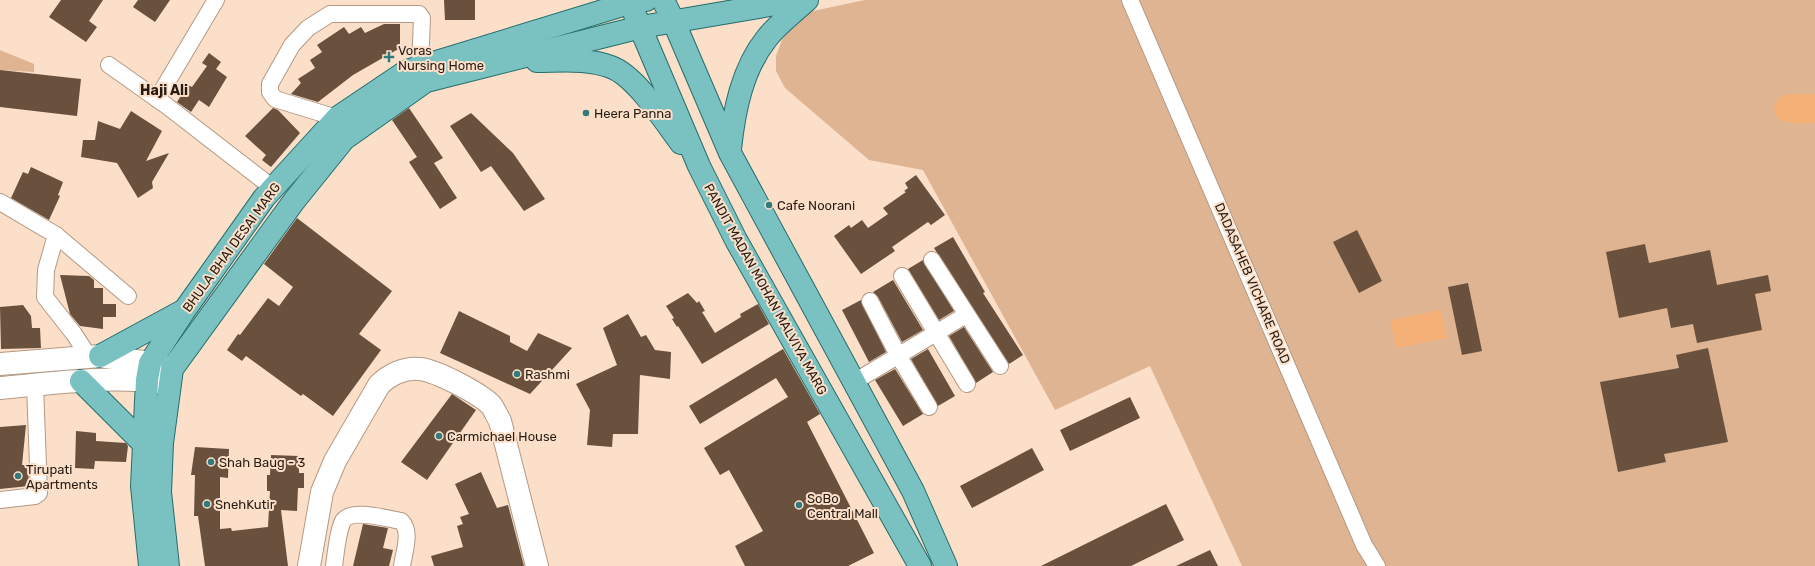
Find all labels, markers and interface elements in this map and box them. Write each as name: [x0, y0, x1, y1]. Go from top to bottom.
place label: Voras Nursing Home: [398, 43, 484, 74]
marker: Voras Nursing Home: [383, 51, 395, 63]
district label: Haji Ali: [140, 82, 188, 99]
place label: Heera Panna: [594, 106, 671, 121]
marker: Heera Panna: [581, 108, 591, 118]
street label: BHULA BHAI DESAI MARG: [179, 180, 283, 315]
street label: PANDIT MADAN MOHAN MALVIYA MARG: [701, 181, 830, 398]
place label: Cafe Noorani: [777, 198, 855, 213]
marker: Cafe Noorani: [764, 200, 774, 210]
street label: DADASAHEB VICHARE ROAD: [1212, 200, 1293, 366]
place label: Rashmi: [525, 367, 570, 382]
marker: Rashmi: [512, 369, 522, 379]
place label: Carmichael House: [447, 429, 557, 444]
marker: Carmichael House: [434, 431, 444, 441]
place label: Shah Baug - 3: [219, 455, 305, 471]
marker: Shah Baug - 3: [206, 457, 216, 467]
place label: Tirupati Apartments: [26, 462, 98, 492]
marker: Tirupati Apartments: [13, 471, 23, 481]
place label: SoBo Central Mall: [807, 491, 878, 521]
place label: SnehKutir: [215, 497, 275, 512]
marker: SnehKutir: [202, 499, 212, 509]
marker: SoBo Central Mall: [794, 500, 804, 510]

